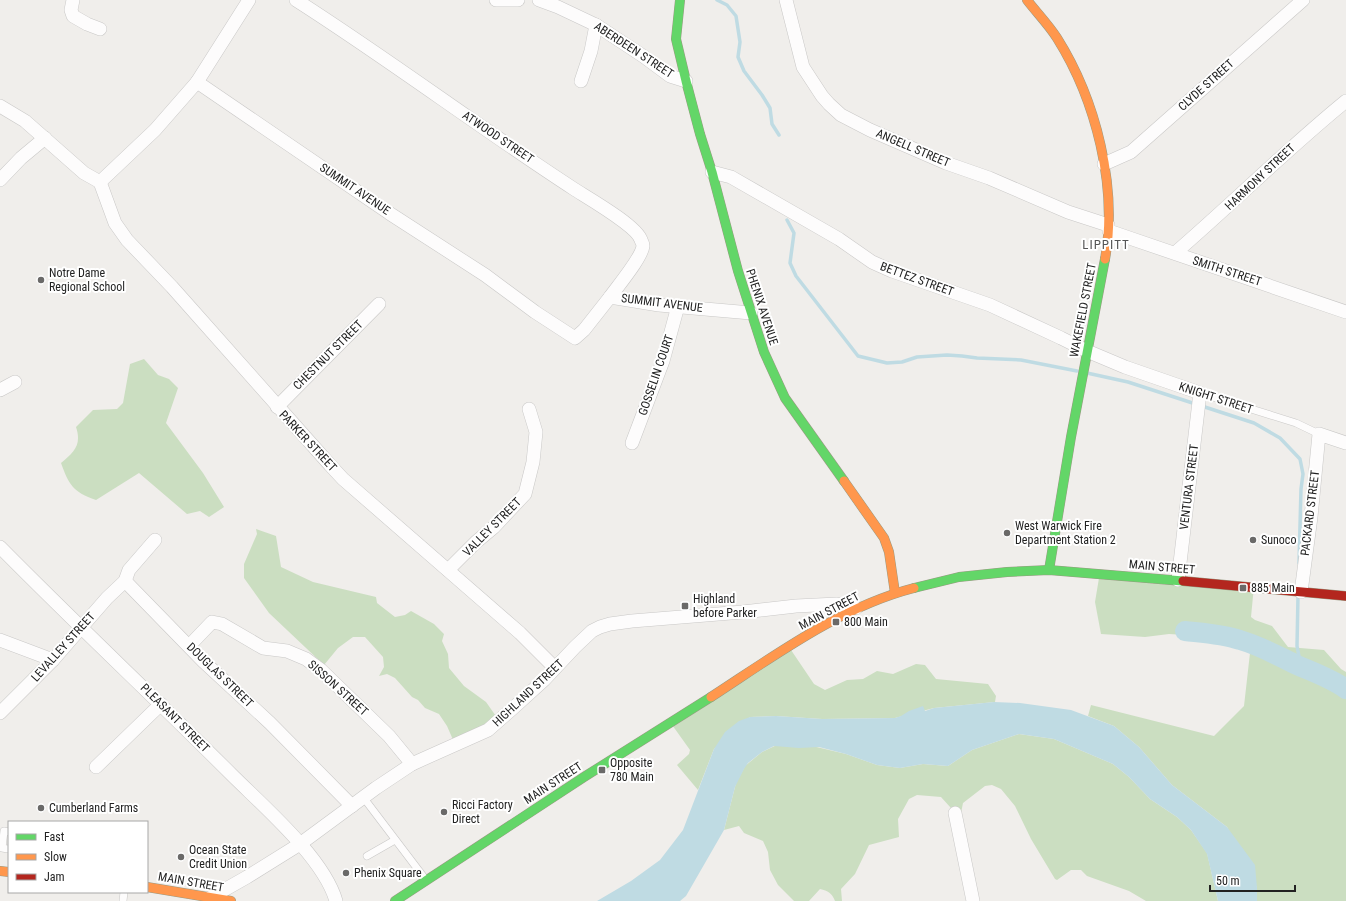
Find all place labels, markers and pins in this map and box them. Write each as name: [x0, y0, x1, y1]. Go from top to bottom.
place label: Notre Dame Regional School: [49, 266, 125, 294]
marker: Notre Dame Regional School: [36, 275, 46, 285]
place label: West Warwick Fire Department Station 2: [1015, 519, 1116, 547]
marker: West Warwick Fire Department Station 2: [1002, 528, 1012, 538]
place label: Sunoco: [1261, 533, 1296, 547]
marker: Sunoco: [1248, 535, 1258, 545]
place label: 885 Main: [1251, 581, 1295, 595]
marker: 885 Main: [1238, 583, 1248, 593]
place label: Highland before Parker: [693, 592, 757, 620]
marker: Highland before Parker: [680, 601, 690, 611]
place label: 800 Main: [844, 615, 888, 629]
marker: 800 Main: [831, 617, 841, 627]
place label: Opposite 780 Main: [610, 756, 654, 784]
marker: Opposite 780 Main: [597, 765, 607, 775]
place label: Ricci Factory Direct: [452, 798, 513, 826]
place label: Cumberland Farms: [49, 801, 138, 815]
marker: Cumberland Farms: [36, 803, 46, 813]
marker: Ricci Factory Direct: [439, 807, 449, 817]
place label: Ocean State Credit Union: [189, 843, 247, 871]
marker: Ocean State Credit Union: [176, 852, 186, 862]
place label: Phenix Square: [354, 866, 422, 880]
marker: Phenix Square: [341, 868, 351, 878]

